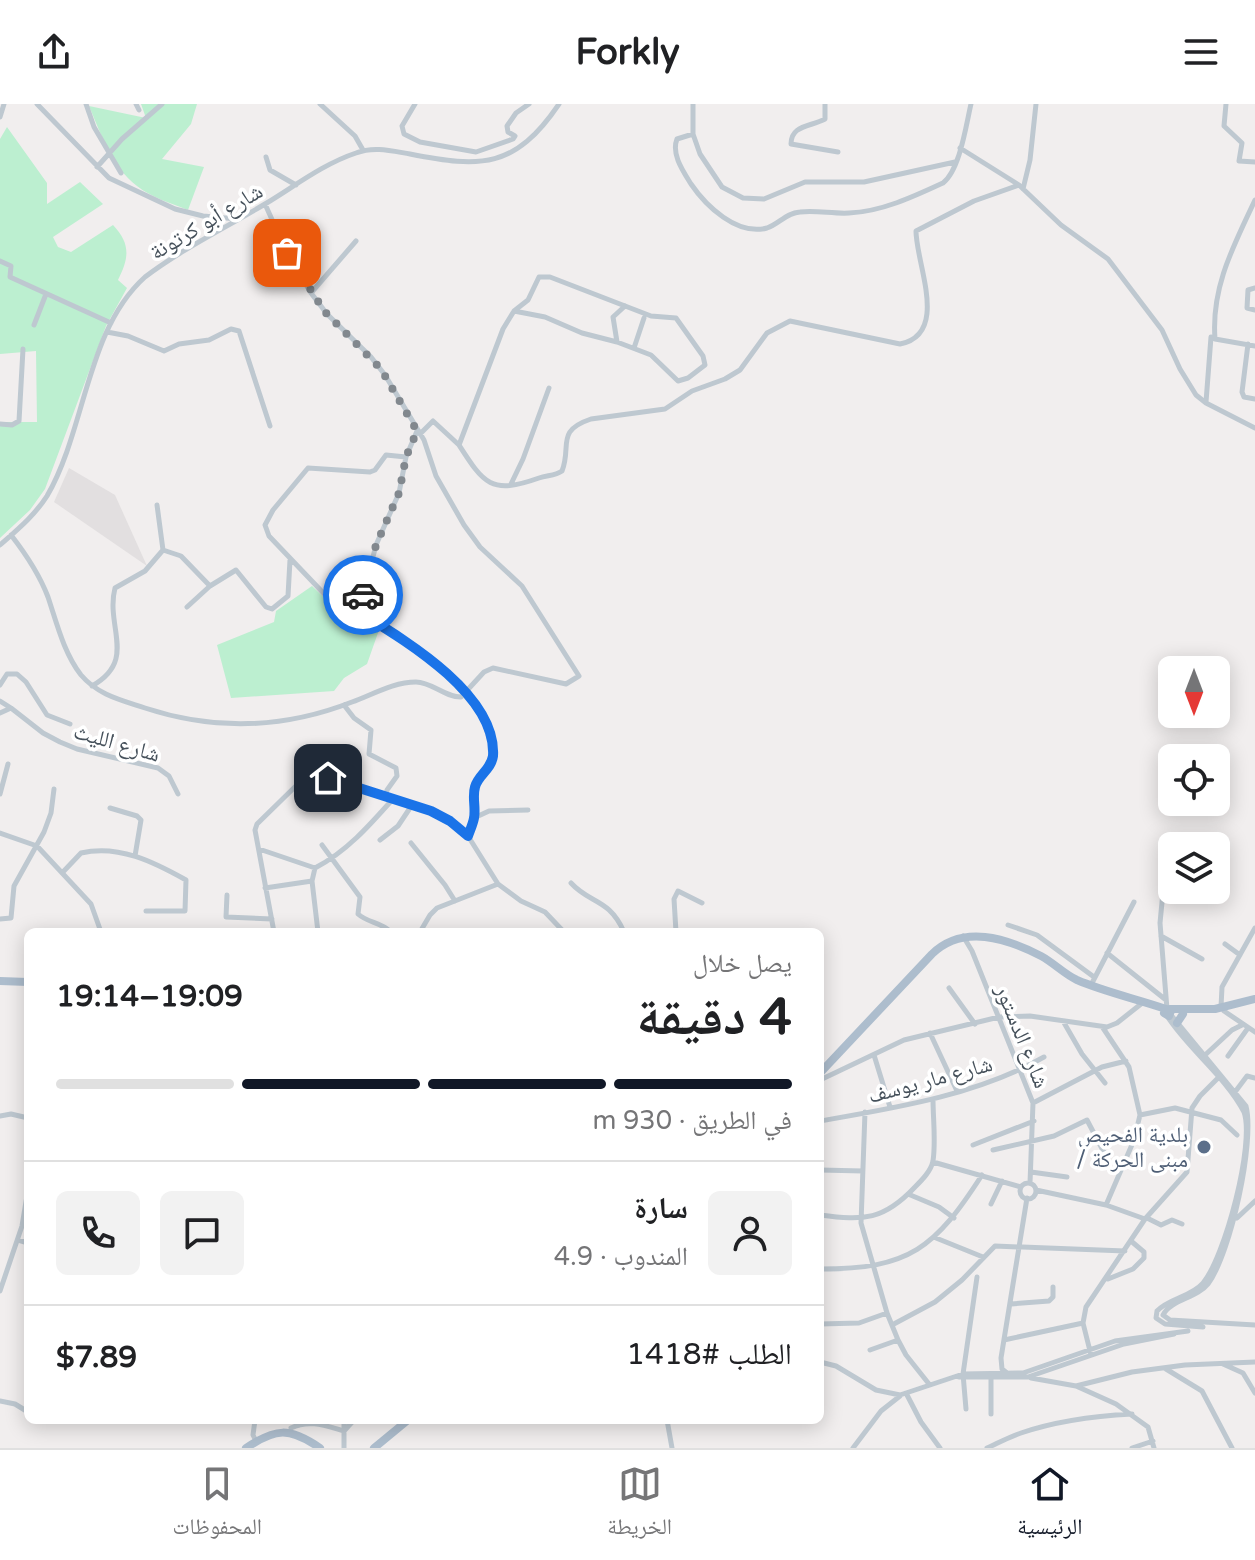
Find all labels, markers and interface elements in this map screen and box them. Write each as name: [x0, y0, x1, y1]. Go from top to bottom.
icon: share: [32, 30, 76, 74]
icon: menu: [1179, 30, 1223, 74]
text: Forkly: [575, 31, 680, 74]
street label: شارع أبو كرتونة: [145, 178, 268, 266]
pin: [253, 219, 321, 287]
icon: bag: [265, 231, 309, 275]
courier: [323, 555, 403, 635]
icon: car: [341, 573, 385, 617]
north arrow: [1158, 656, 1230, 728]
map controls: [1158, 656, 1230, 904]
street label: شارع الليث: [70, 718, 163, 768]
pin: [294, 744, 362, 812]
button: locate: [1158, 744, 1230, 816]
icon: home: [306, 756, 350, 800]
button: layers: [1158, 832, 1230, 904]
text: يصل خلال: [693, 948, 792, 979]
text: 19:09–19:14: [56, 978, 243, 1015]
street label: شارع الدستور: [989, 980, 1055, 1092]
text: 4 دقيقة: [637, 986, 792, 1049]
street label: شارع مار يوسف: [865, 1051, 995, 1109]
text: في الطريق · 930 m: [592, 1105, 792, 1136]
place label: بلدية الفحيص / مبنى الحركة: [1076, 1122, 1188, 1173]
marker: بلدية الفحيص / مبنى الحركة: [1195, 1138, 1213, 1156]
text: سارة: [634, 1190, 688, 1227]
button: phone: [56, 1191, 140, 1275]
button: chat: [160, 1191, 244, 1275]
button: person: [708, 1191, 792, 1275]
text: المندوب · 4.9: [554, 1241, 688, 1272]
text: الطلب #1418: [626, 1336, 792, 1373]
text: $7.89: [56, 1339, 137, 1376]
tab: المحفوظات: [173, 1462, 262, 1548]
tab: الخريطة: [607, 1462, 672, 1548]
tab: الرئيسية: [1017, 1462, 1082, 1548]

